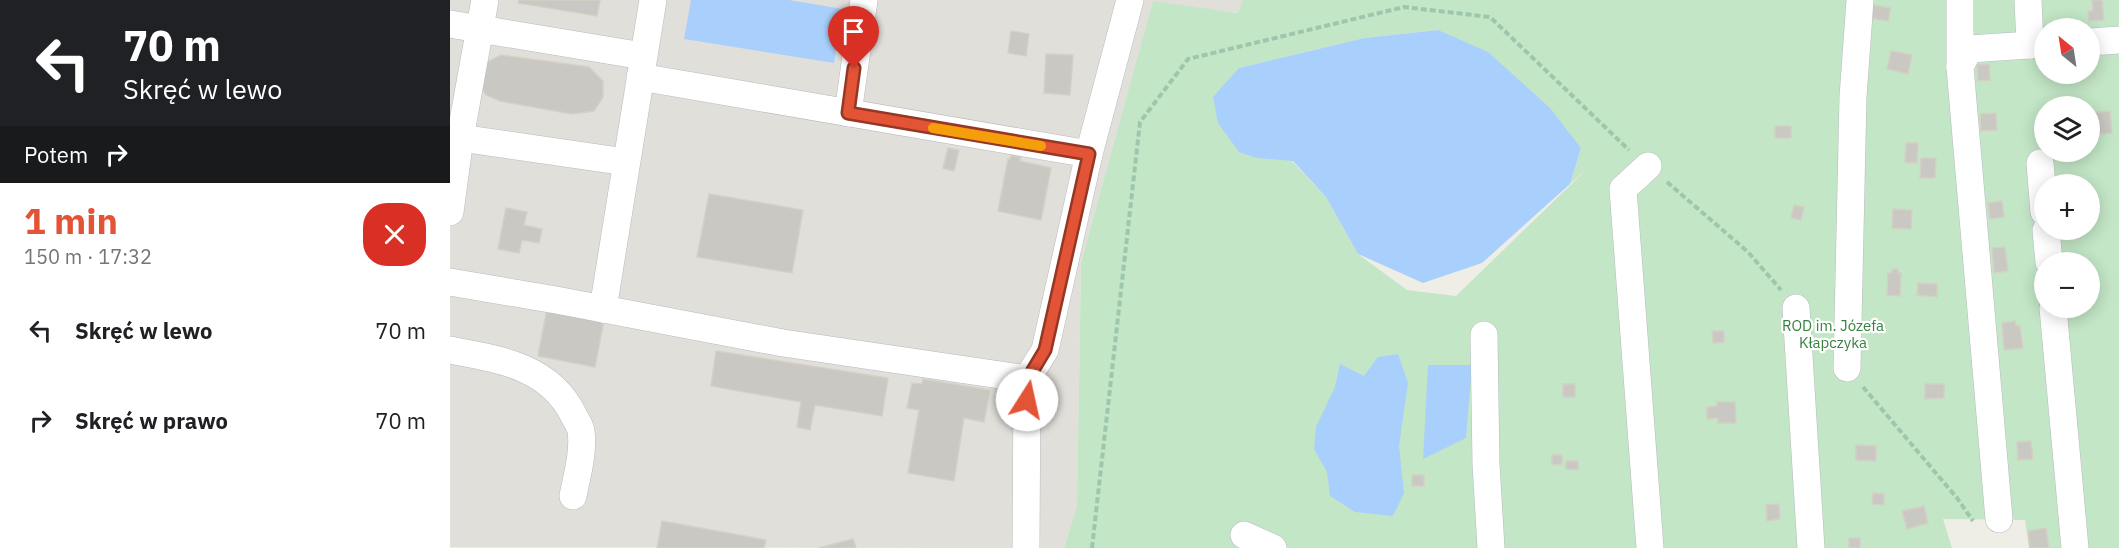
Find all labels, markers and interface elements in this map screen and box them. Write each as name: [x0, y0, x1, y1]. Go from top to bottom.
pin: [828, 6, 879, 68]
icon: arrive: [837, 15, 870, 48]
text: 70 m: [123, 18, 221, 73]
north arrow: [2034, 18, 2100, 84]
map controls: [2034, 18, 2100, 318]
icon: left: [24, 24, 102, 102]
text: Skręć w lewo: [123, 71, 282, 106]
button: layers: [2034, 96, 2100, 162]
icon: right: [100, 138, 133, 171]
text: Potem: [24, 140, 88, 169]
button: +: [2034, 174, 2100, 240]
text: 1 min: [24, 197, 118, 244]
button: close: [363, 203, 426, 266]
text: 150 m · 17:32: [24, 243, 152, 270]
button: −: [2034, 252, 2100, 318]
icon: left: [24, 314, 57, 347]
text: Skręć w lewo: [75, 316, 212, 345]
text: 70 m: [375, 316, 426, 345]
park label: ROD im. Józefa Kłapczyka: [1782, 316, 1884, 352]
position arrow: [995, 368, 1059, 432]
icon: right: [24, 404, 57, 437]
text: Skręć w prawo: [75, 406, 228, 435]
text: 70 m: [375, 406, 426, 435]

